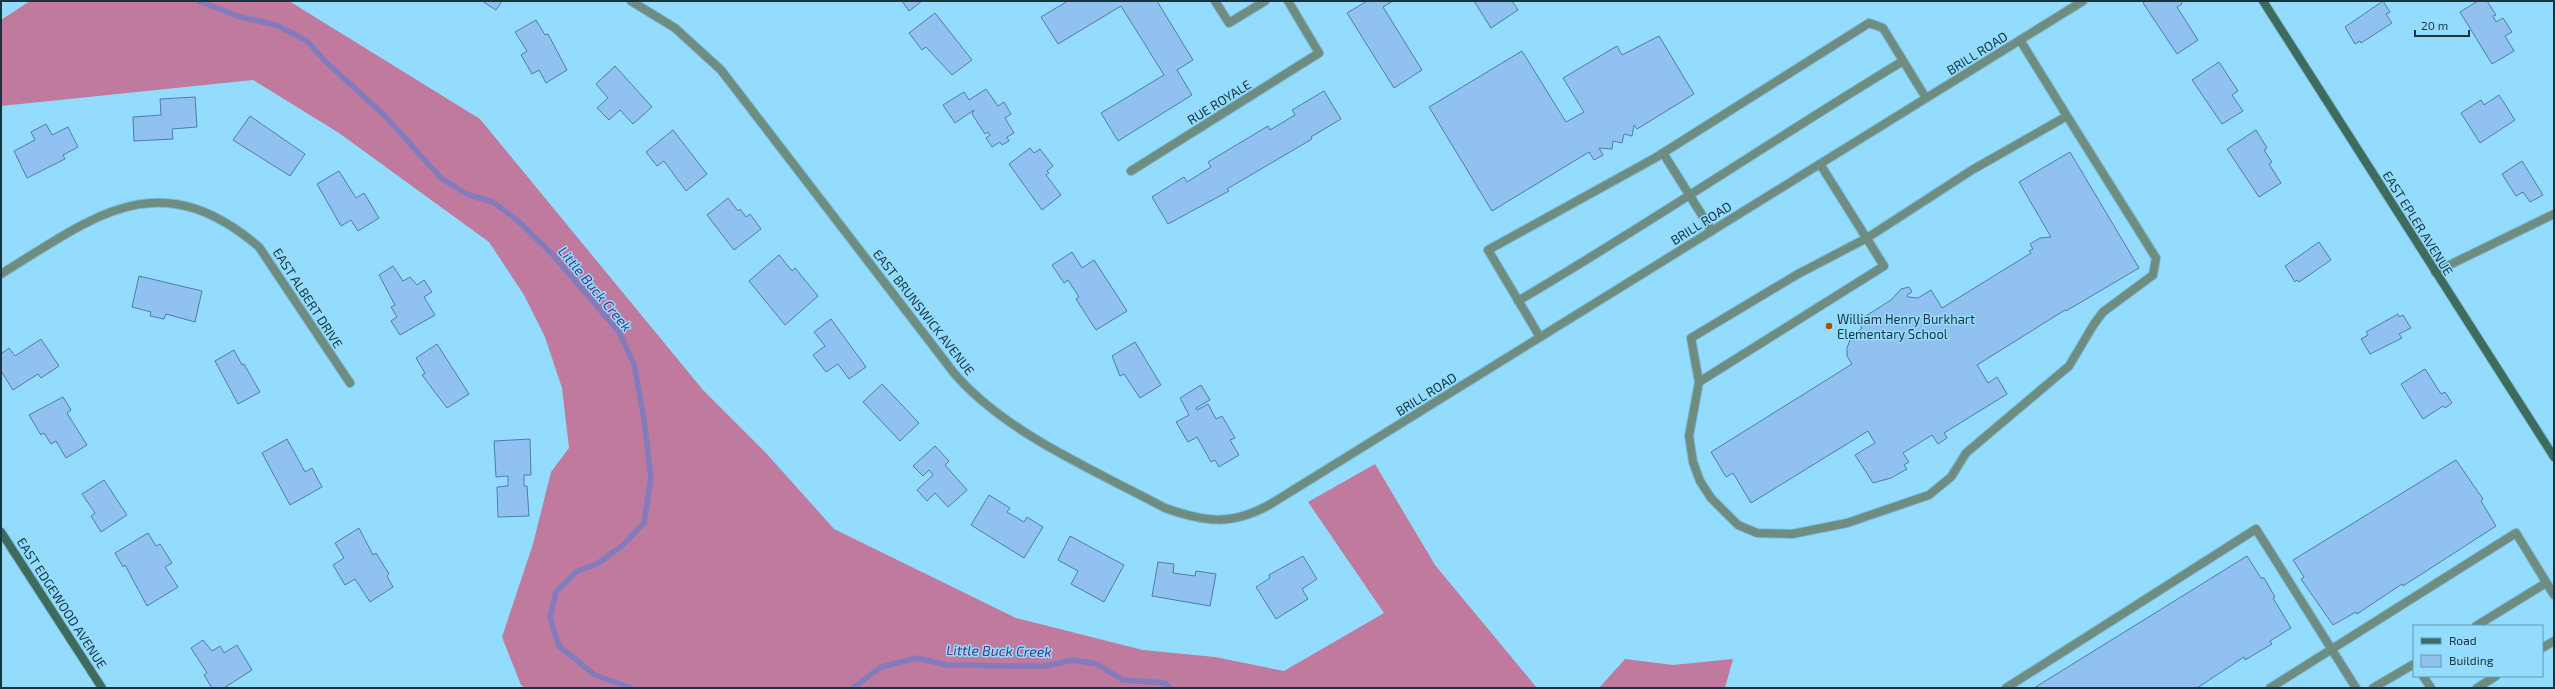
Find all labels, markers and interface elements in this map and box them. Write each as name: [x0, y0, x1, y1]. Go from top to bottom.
scale bar: [2415, 12, 2469, 38]
text: 20 m: [2421, 18, 2448, 32]
street label: BRILL ROAD: [1944, 28, 2010, 78]
street label: RUE ROYALE: [1184, 76, 1254, 128]
street label: EAST EPLER AVENUE: [2379, 168, 2457, 278]
street label: BRILL ROAD: [1668, 198, 1734, 248]
water label: Little Buck Creek: [555, 243, 636, 334]
street label: EAST ALBERT DRIVE: [270, 245, 346, 351]
street label: EAST BRUNSWICK AVENUE: [870, 246, 978, 378]
place label: William Henry Burkhart Elementary School: [1837, 311, 1975, 342]
marker: William Henry Burkhart Elementary School: [1824, 321, 1834, 331]
street label: BRILL ROAD: [1393, 369, 1459, 419]
street label: EAST EDGEWOOD AVENUE: [14, 534, 110, 672]
legend: [2413, 625, 2543, 677]
text: Road: [2449, 633, 2477, 647]
water label: Little Buck Creek: [946, 641, 1052, 660]
text: Building: [2449, 653, 2494, 667]

